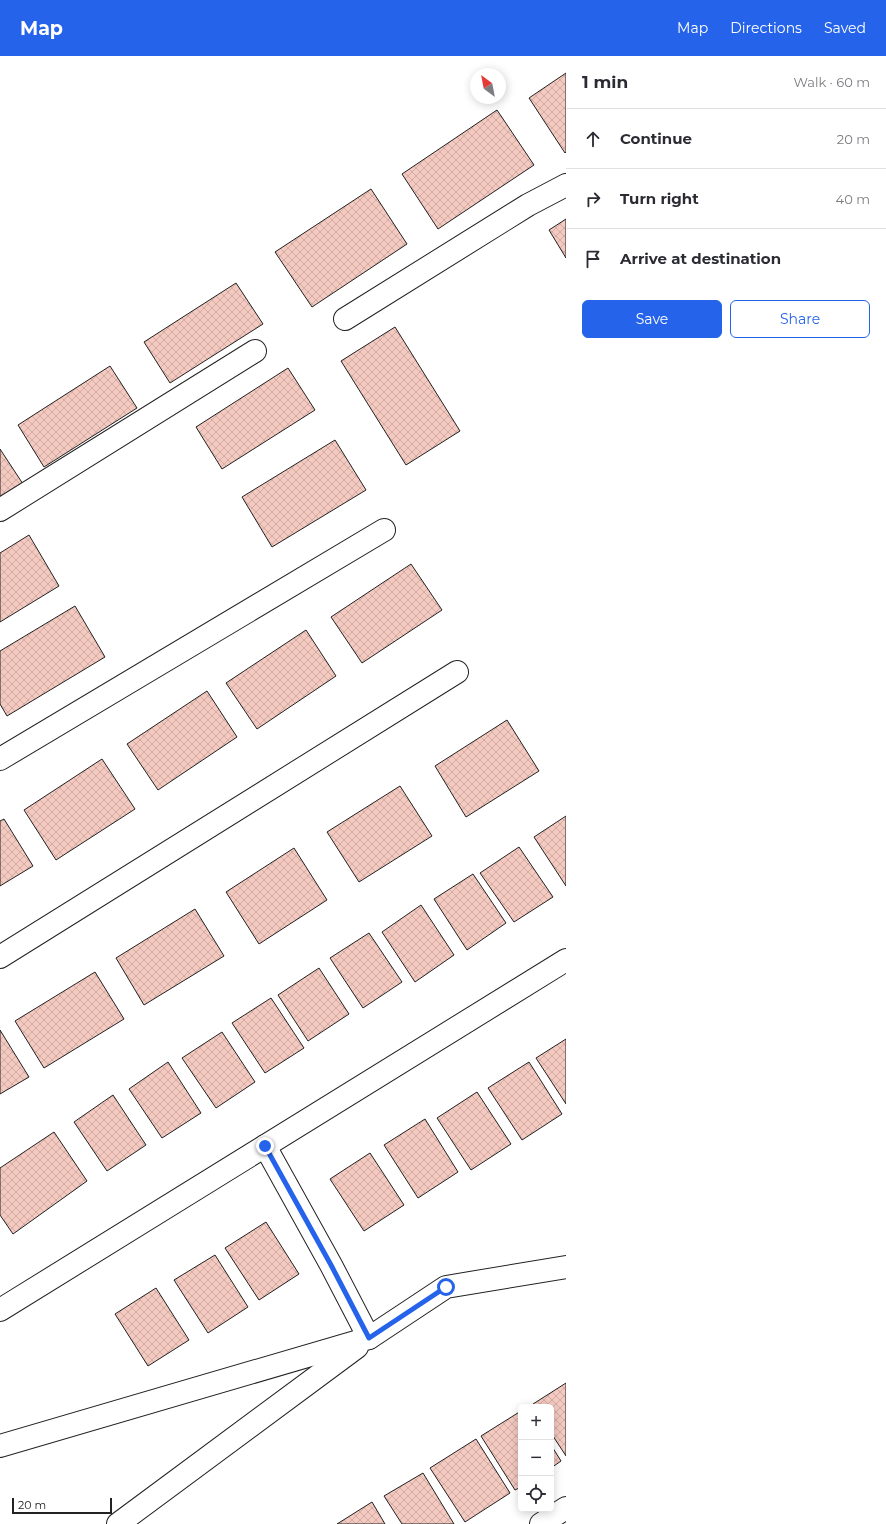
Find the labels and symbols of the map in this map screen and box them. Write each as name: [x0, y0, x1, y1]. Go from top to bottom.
north arrow: [470, 68, 506, 104]
route end: [256, 1137, 274, 1155]
route start: [437, 1278, 455, 1296]
scale bar: [12, 1496, 112, 1515]

